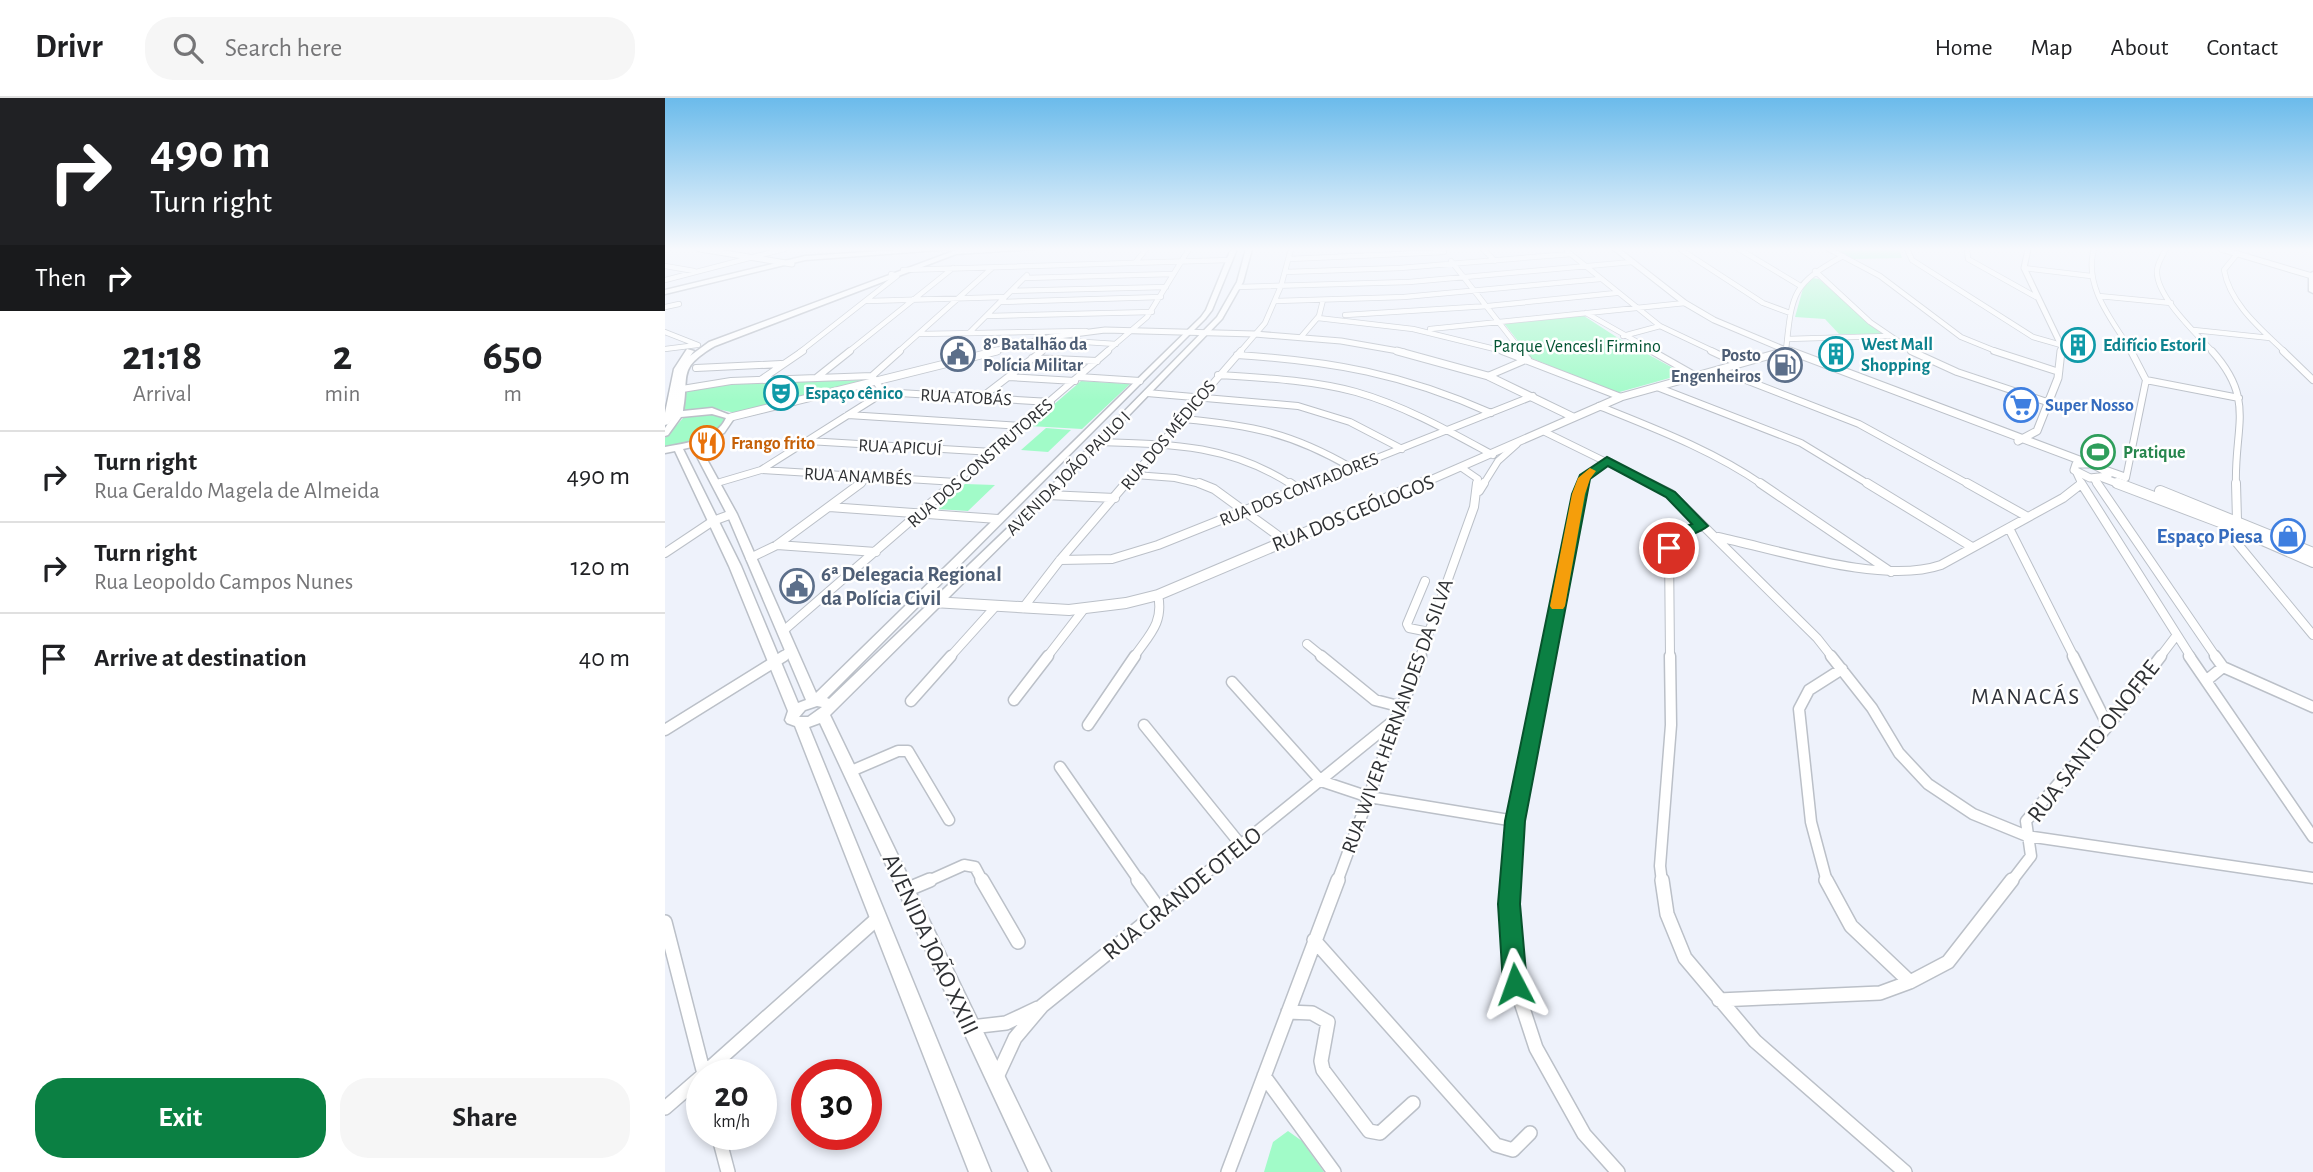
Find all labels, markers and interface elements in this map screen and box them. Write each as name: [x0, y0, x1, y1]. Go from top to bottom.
search box: [145, 17, 635, 80]
icon: search: [169, 29, 207, 67]
text: Drivr: [35, 31, 103, 64]
text: Search here: [225, 35, 342, 61]
text: Home: [1935, 36, 1993, 60]
text: Map: [2031, 36, 2073, 60]
text: About: [2111, 36, 2168, 60]
text: Contact: [2206, 36, 2278, 60]
icon: right: [35, 126, 126, 217]
text: 490 m: [150, 128, 271, 177]
text: Turn right: [150, 186, 272, 218]
icon: right: [100, 259, 138, 297]
text: Then: [35, 265, 86, 291]
building icon: Edifício Estoril: [2059, 326, 2097, 364]
text: 21:18: [122, 335, 202, 377]
text: 2: [333, 335, 352, 377]
text: 650: [483, 335, 543, 377]
public building icon: 8º Batalhão da Polícia Militar: [939, 335, 977, 373]
building icon: West Mall Shopping: [1817, 335, 1855, 373]
place label: 8º Batalhão da Polícia Militar: [983, 336, 1088, 375]
place label: West Mall Shopping: [1861, 336, 1933, 375]
place label: Edifício Estoril: [2103, 337, 2206, 355]
park label: Parque Vencesli Firmino: [1493, 338, 1661, 356]
fuel station icon: Posto Engenheiros: [1766, 346, 1804, 384]
place label: Posto Engenheiros: [1671, 347, 1761, 386]
theatre icon: Espaço cênico: [762, 374, 800, 412]
street label: RUA DOS MÉDICOS: [1116, 376, 1220, 494]
text: Arrival: [133, 383, 192, 406]
text: min: [325, 383, 360, 406]
text: m: [503, 383, 522, 406]
street label: RUA ATOBÁS: [920, 384, 1012, 409]
place label: Espaço cênico: [805, 385, 903, 403]
supermarket icon: Super Nosso: [2002, 386, 2040, 424]
street label: RUA DOS CONSTRUTORES: [904, 396, 1057, 532]
place label: Super Nosso: [2045, 397, 2134, 415]
street label: AVENIDA JOÃO PAULO I: [1001, 406, 1134, 539]
restaurant icon: Frango frito: [688, 424, 726, 462]
sports icon: Pratique: [2079, 433, 2117, 471]
street label: RUA APICUÍ: [858, 434, 943, 459]
place label: Frango frito: [731, 435, 815, 453]
place label: Pratique: [2123, 444, 2186, 462]
text: Turn right: [94, 449, 197, 475]
street label: RUA DOS CONTADORES: [1217, 450, 1381, 530]
icon: right: [35, 458, 73, 496]
street label: RUA ANAMBÉS: [803, 462, 913, 489]
text: 490 m: [566, 463, 630, 489]
street label: RUA DOS GEÓLOGOS: [1268, 469, 1437, 556]
text: Rua Geraldo Magela de Almeida: [94, 480, 380, 503]
shop icon: Espaço Piesa: [2269, 517, 2307, 555]
pin: [1639, 518, 1699, 578]
place label: Espaço Piesa: [2156, 526, 2263, 547]
icon: arrive: [1650, 529, 1688, 567]
text: Turn right: [94, 540, 197, 566]
icon: right: [35, 549, 73, 587]
text: 120 m: [570, 554, 630, 580]
place label: 6ª Delegacia Regional da Polícia Civil: [821, 564, 1002, 609]
public building icon: 6ª Delegacia Regional da Polícia Civil: [778, 567, 816, 605]
text: Rua Leopoldo Campos Nunes: [94, 571, 353, 594]
street label: RUA WIVER HERNANDES DA SILVA: [1338, 576, 1457, 856]
icon: arrive: [35, 640, 73, 678]
text: Arrive at destination: [94, 645, 307, 671]
text: 40 m: [579, 645, 630, 671]
street label: RUA SANTO ONOFRE: [2023, 656, 2165, 827]
district label: MANACÁS: [1971, 683, 2081, 709]
street label: RUA GRANDE OTELO: [1099, 823, 1266, 965]
street label: AVENIDA JOÃO XXIII: [878, 849, 984, 1039]
position arrow: [1478, 947, 1552, 1021]
speed limit sign: 30: [791, 1059, 882, 1150]
button: Exit: [35, 1078, 326, 1158]
button: Share: [340, 1078, 630, 1158]
text: 20: [714, 1078, 749, 1113]
text: km/h: [713, 1113, 750, 1131]

